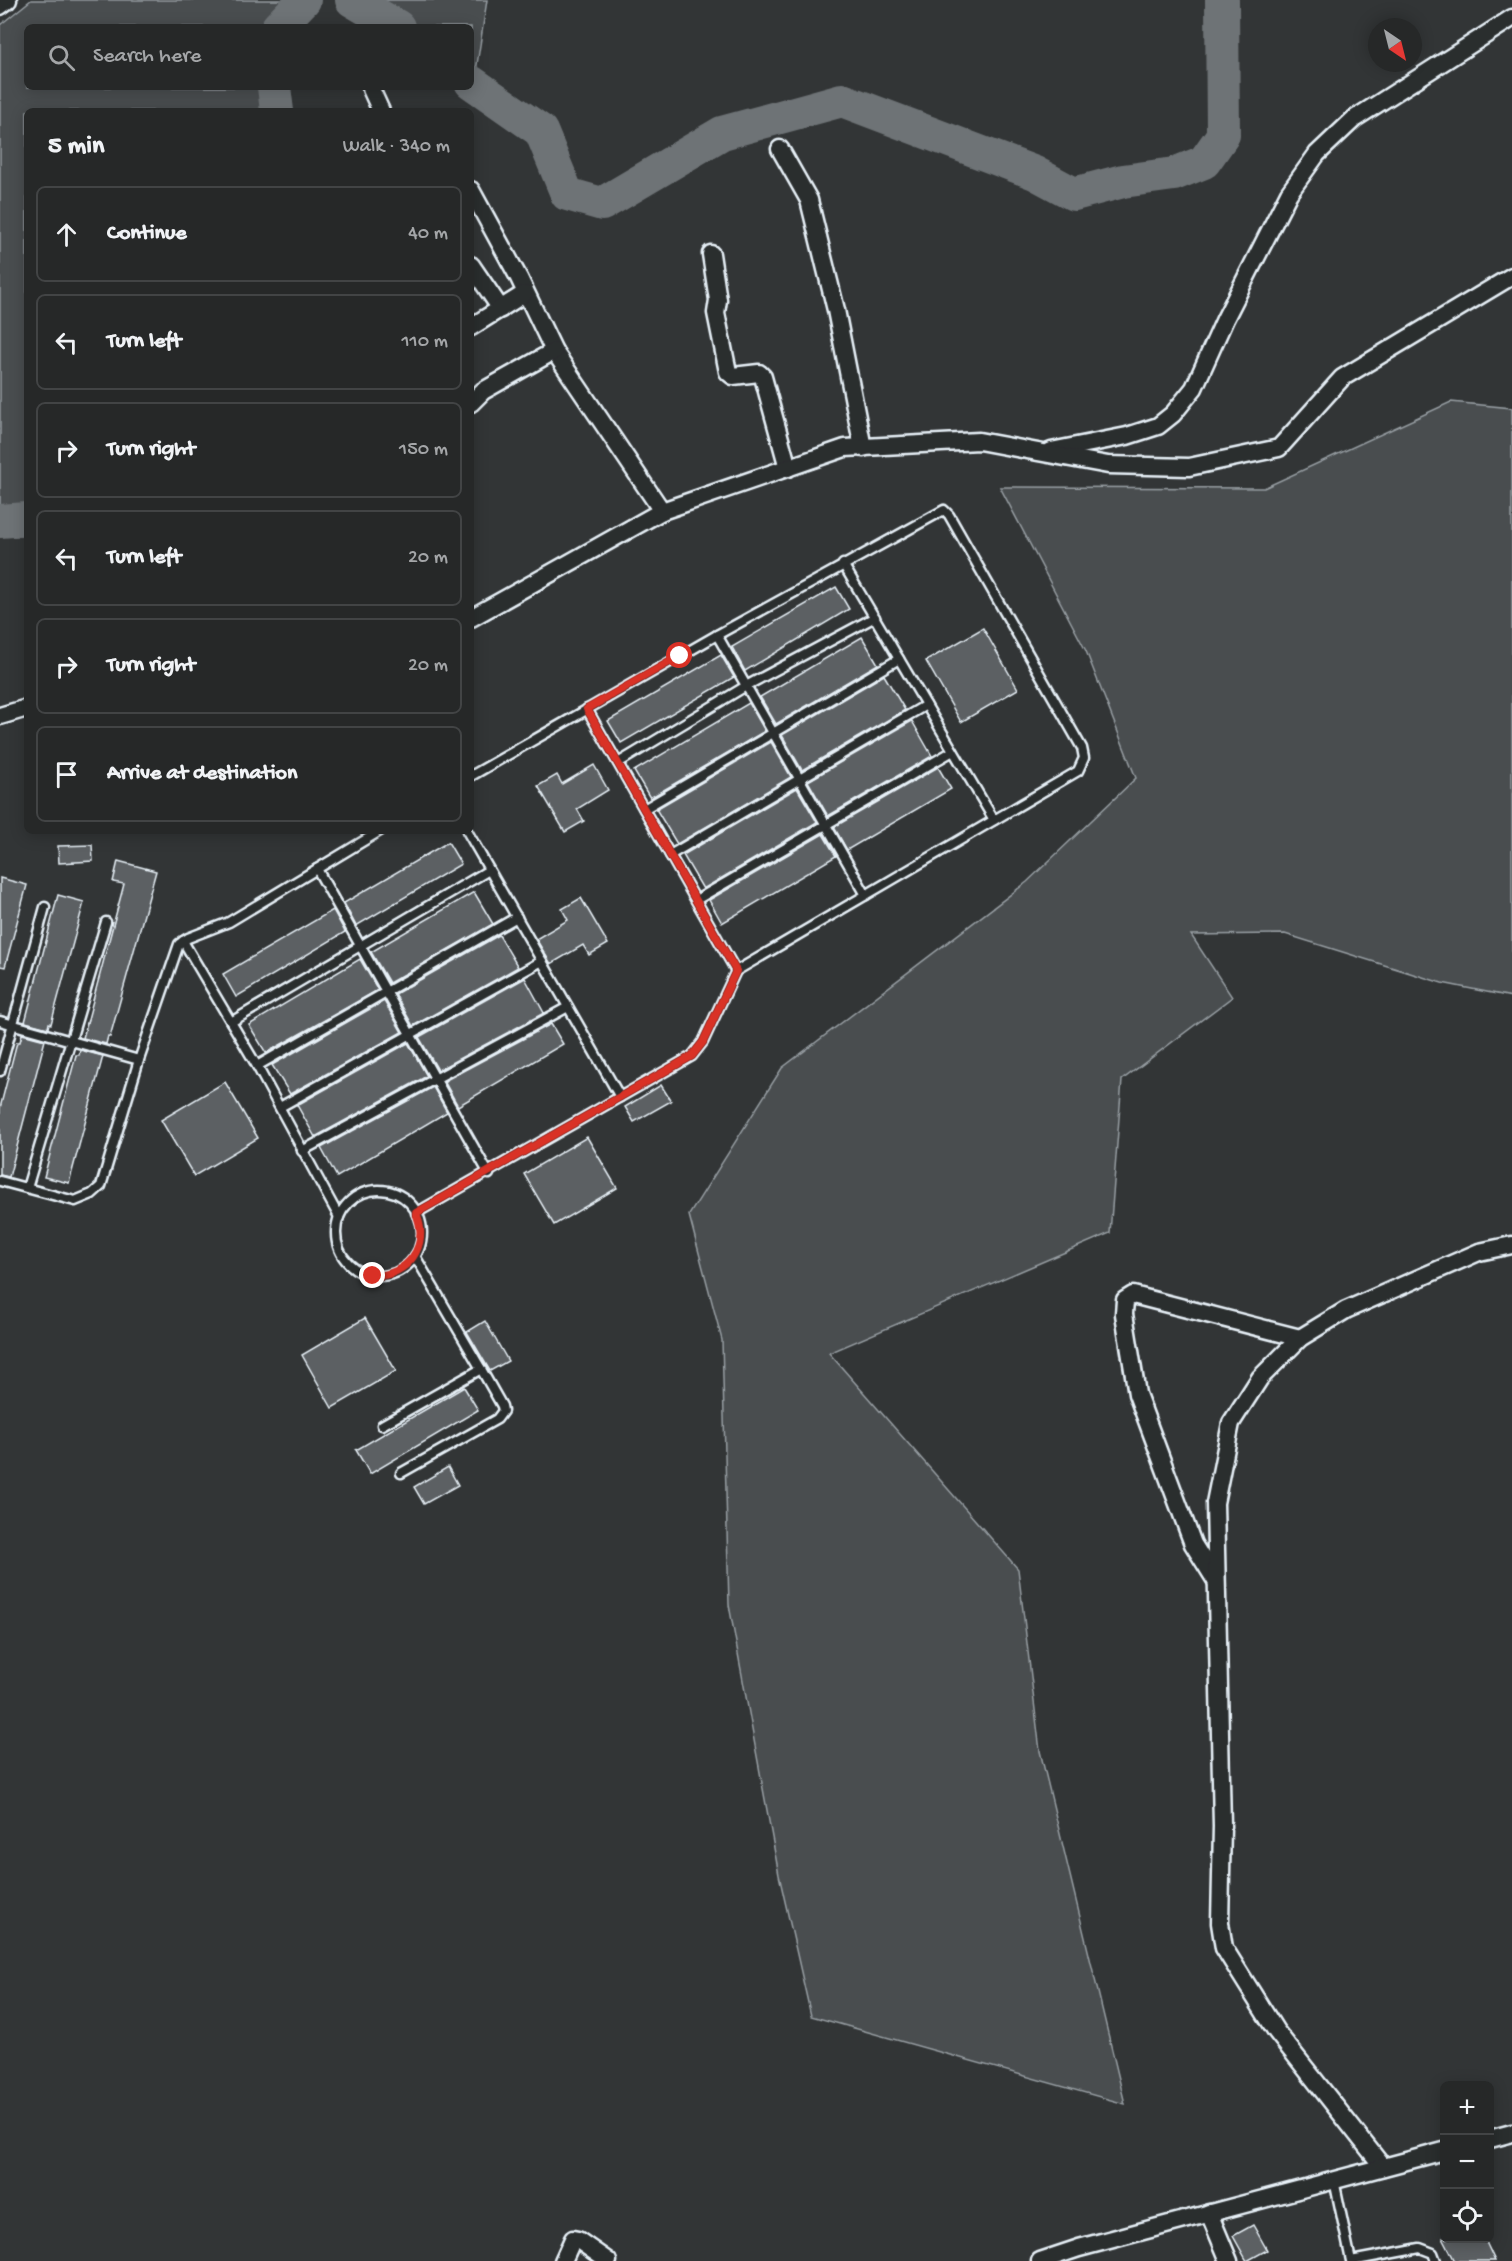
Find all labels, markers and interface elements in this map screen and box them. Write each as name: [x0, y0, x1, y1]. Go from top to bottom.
north arrow: [1368, 18, 1422, 72]
search box: [24, 24, 474, 90]
icon: search: [45, 41, 78, 74]
text: Search here: [93, 44, 201, 70]
text: 5 min: [48, 132, 104, 163]
text: Walk · 340 m: [343, 136, 450, 159]
icon: ahead: [50, 218, 83, 251]
text: Continue: [107, 221, 187, 247]
text: 40 m: [408, 223, 448, 246]
icon: left: [50, 326, 83, 359]
text: Turn left: [107, 329, 181, 355]
text: 110 m: [402, 331, 448, 354]
icon: right: [50, 434, 83, 467]
text: Turn right: [107, 437, 195, 463]
text: 150 m: [399, 439, 448, 462]
icon: left: [50, 542, 83, 575]
text: Turn left: [107, 545, 181, 571]
text: 20 m: [408, 547, 448, 570]
route start: [666, 642, 692, 668]
icon: right: [50, 650, 83, 683]
text: Turn right: [107, 653, 195, 679]
text: 20 m: [408, 655, 448, 678]
icon: arrive: [50, 758, 83, 791]
text: Arrive at destination: [107, 761, 297, 787]
route end: [359, 1262, 385, 1288]
map controls: [1440, 2081, 1494, 2243]
button: +: [1440, 2081, 1494, 2135]
button: −: [1440, 2135, 1494, 2189]
button: locate: [1440, 2189, 1494, 2243]

